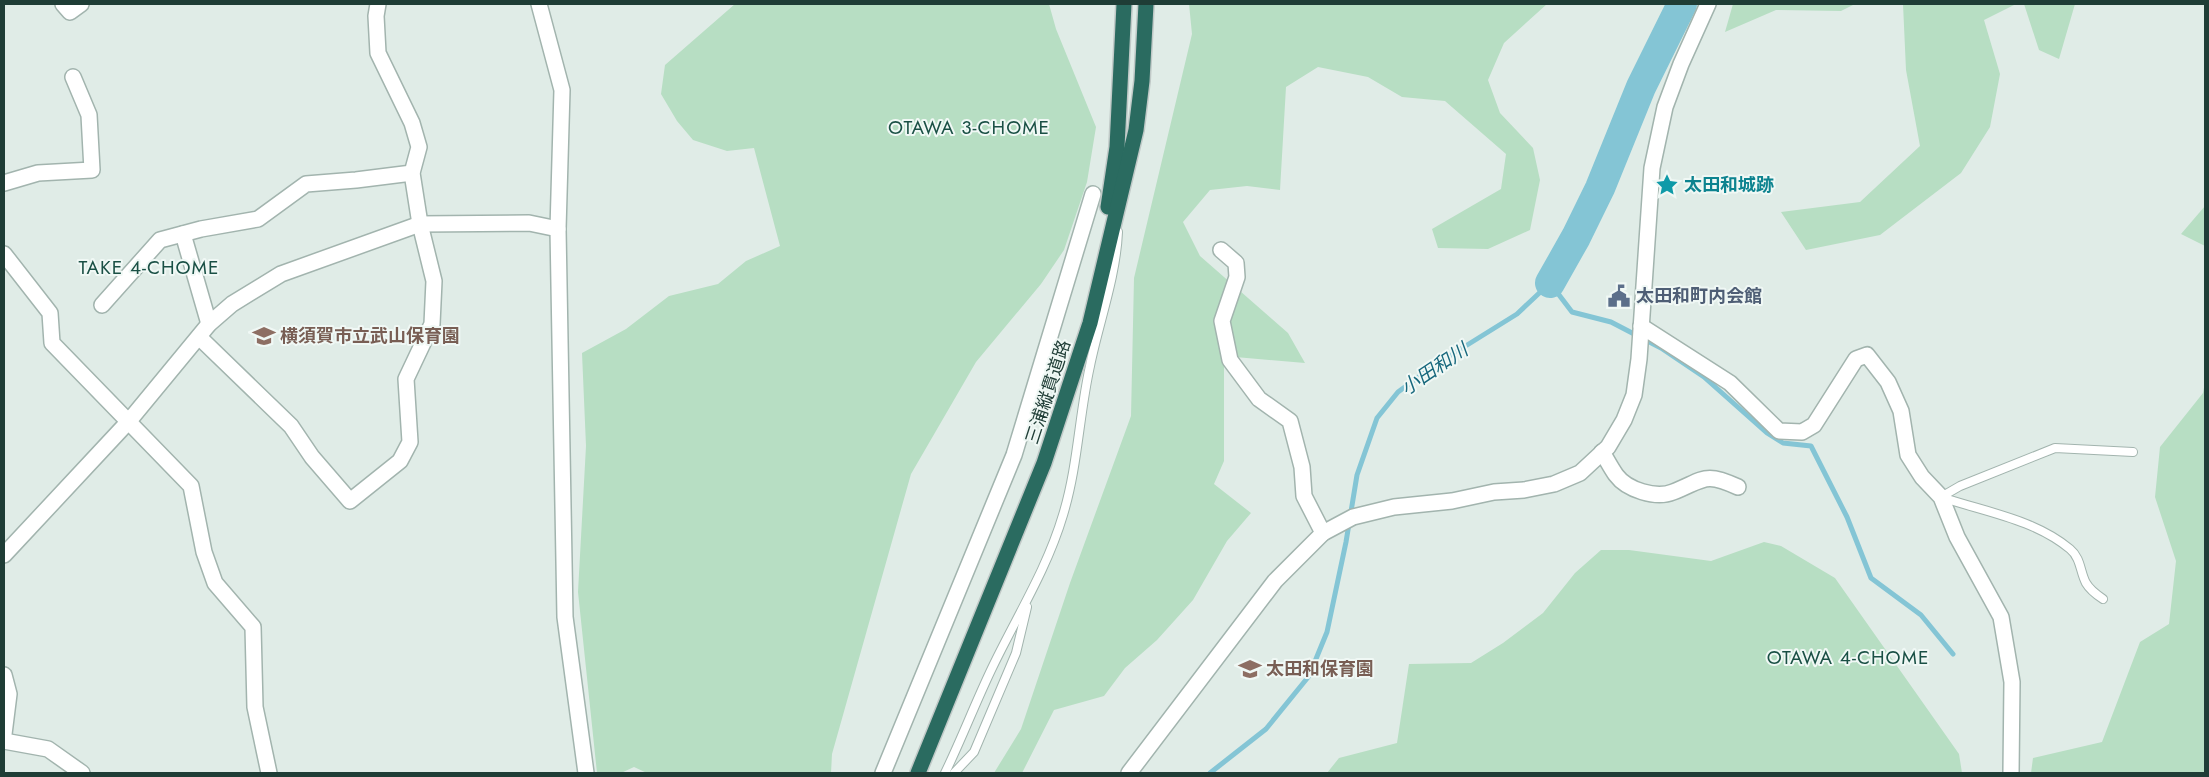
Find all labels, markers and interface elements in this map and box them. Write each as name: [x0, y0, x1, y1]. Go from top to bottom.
district label: OTAWA 3-CHOME: [888, 114, 1050, 141]
place icon: 太田和城跡: [1654, 172, 1680, 198]
place label: 太田和城跡: [1684, 172, 1774, 198]
district label: TAKE 4-CHOME: [79, 254, 219, 281]
public building icon: 太田和町内会館: [1606, 283, 1632, 309]
place label: 太田和町内会館: [1636, 283, 1762, 309]
school or university icon: 横須賀市立武山保育園: [251, 323, 277, 349]
place label: 横須賀市立武山保育園: [280, 323, 460, 349]
water label: 小田和川: [1395, 335, 1475, 401]
street label: 三浦縦貫道路: [1019, 337, 1077, 447]
district label: OTAWA 4-CHOME: [1767, 644, 1929, 671]
school or university icon: 太田和保育園: [1237, 656, 1263, 682]
place label: 太田和保育園: [1266, 656, 1374, 682]

